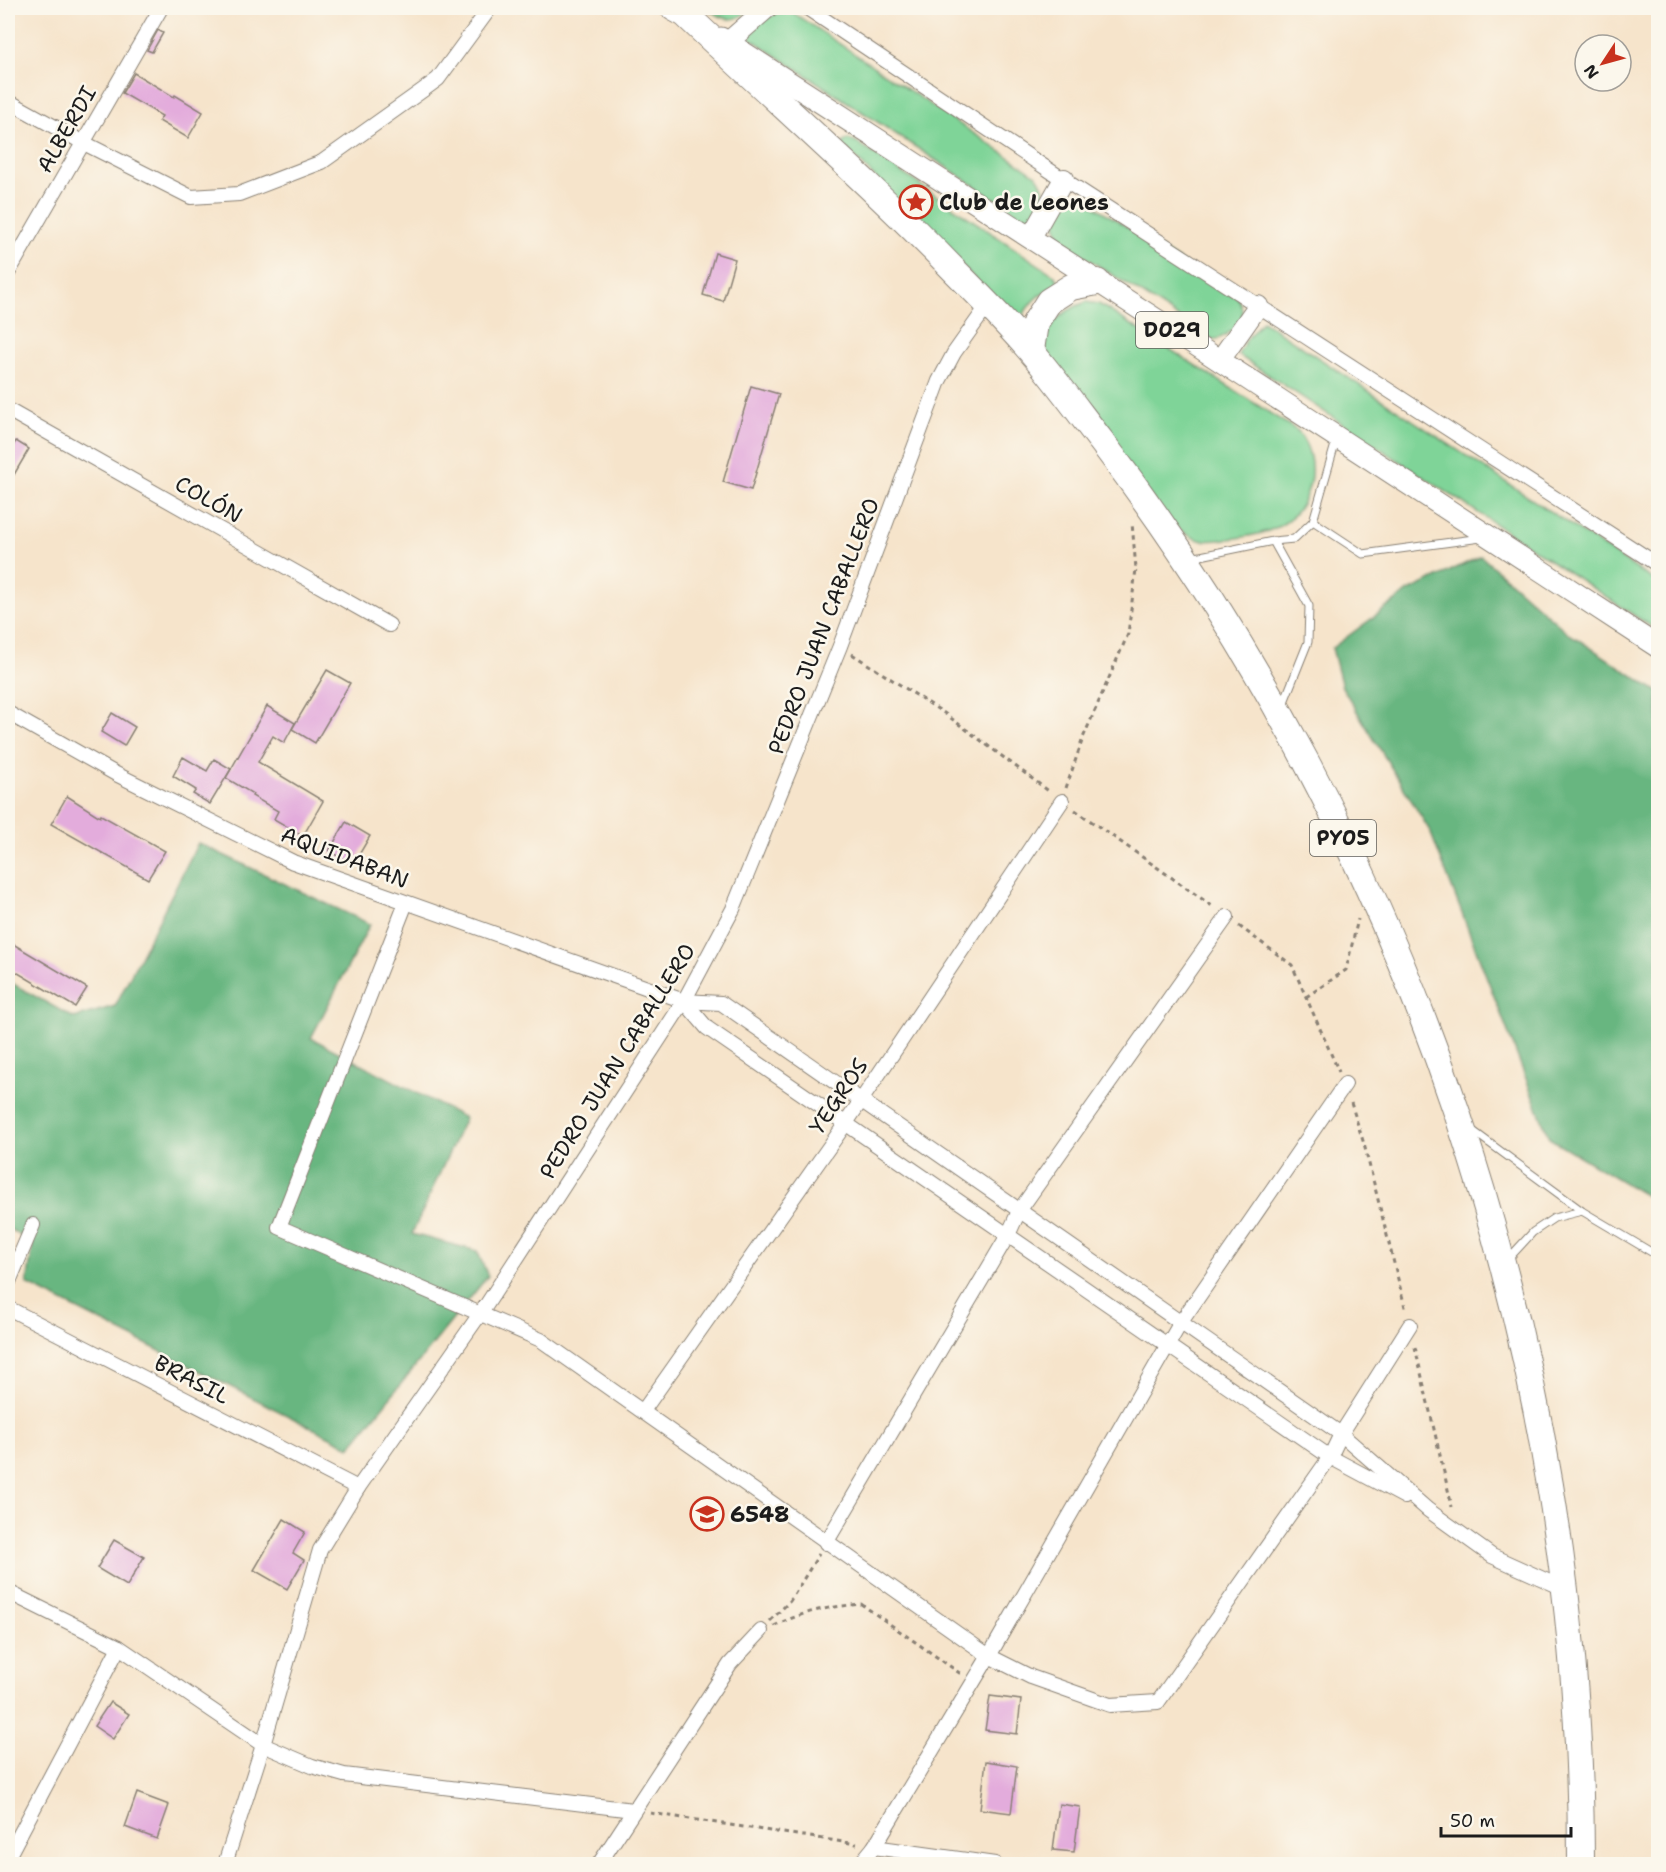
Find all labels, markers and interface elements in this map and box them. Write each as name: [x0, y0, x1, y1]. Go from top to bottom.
north arrow: [1573, 33, 1633, 93]
text: N: [1579, 60, 1603, 83]
street label: ALBERDI: [30, 80, 103, 178]
place icon: Club de Leones: [898, 184, 934, 220]
place label: Club de Leones: [939, 188, 1109, 217]
road number: D029: [1136, 312, 1208, 348]
street label: COLÓN: [170, 469, 248, 530]
street label: PEDRO JUAN CABALLERO: [761, 494, 886, 759]
street label: AQUIDABAN: [277, 820, 413, 895]
road number: PY05: [1310, 820, 1376, 856]
street label: PEDRO JUAN CABALLERO: [533, 938, 702, 1185]
street label: YEGROS: [802, 1053, 874, 1140]
street label: BRASIL: [149, 1348, 234, 1411]
school or university icon: 6548: [689, 1496, 725, 1532]
place label: 6548: [730, 1500, 789, 1529]
scale bar: [1441, 1800, 1572, 1838]
text: 50 m: [1450, 1809, 1495, 1833]

